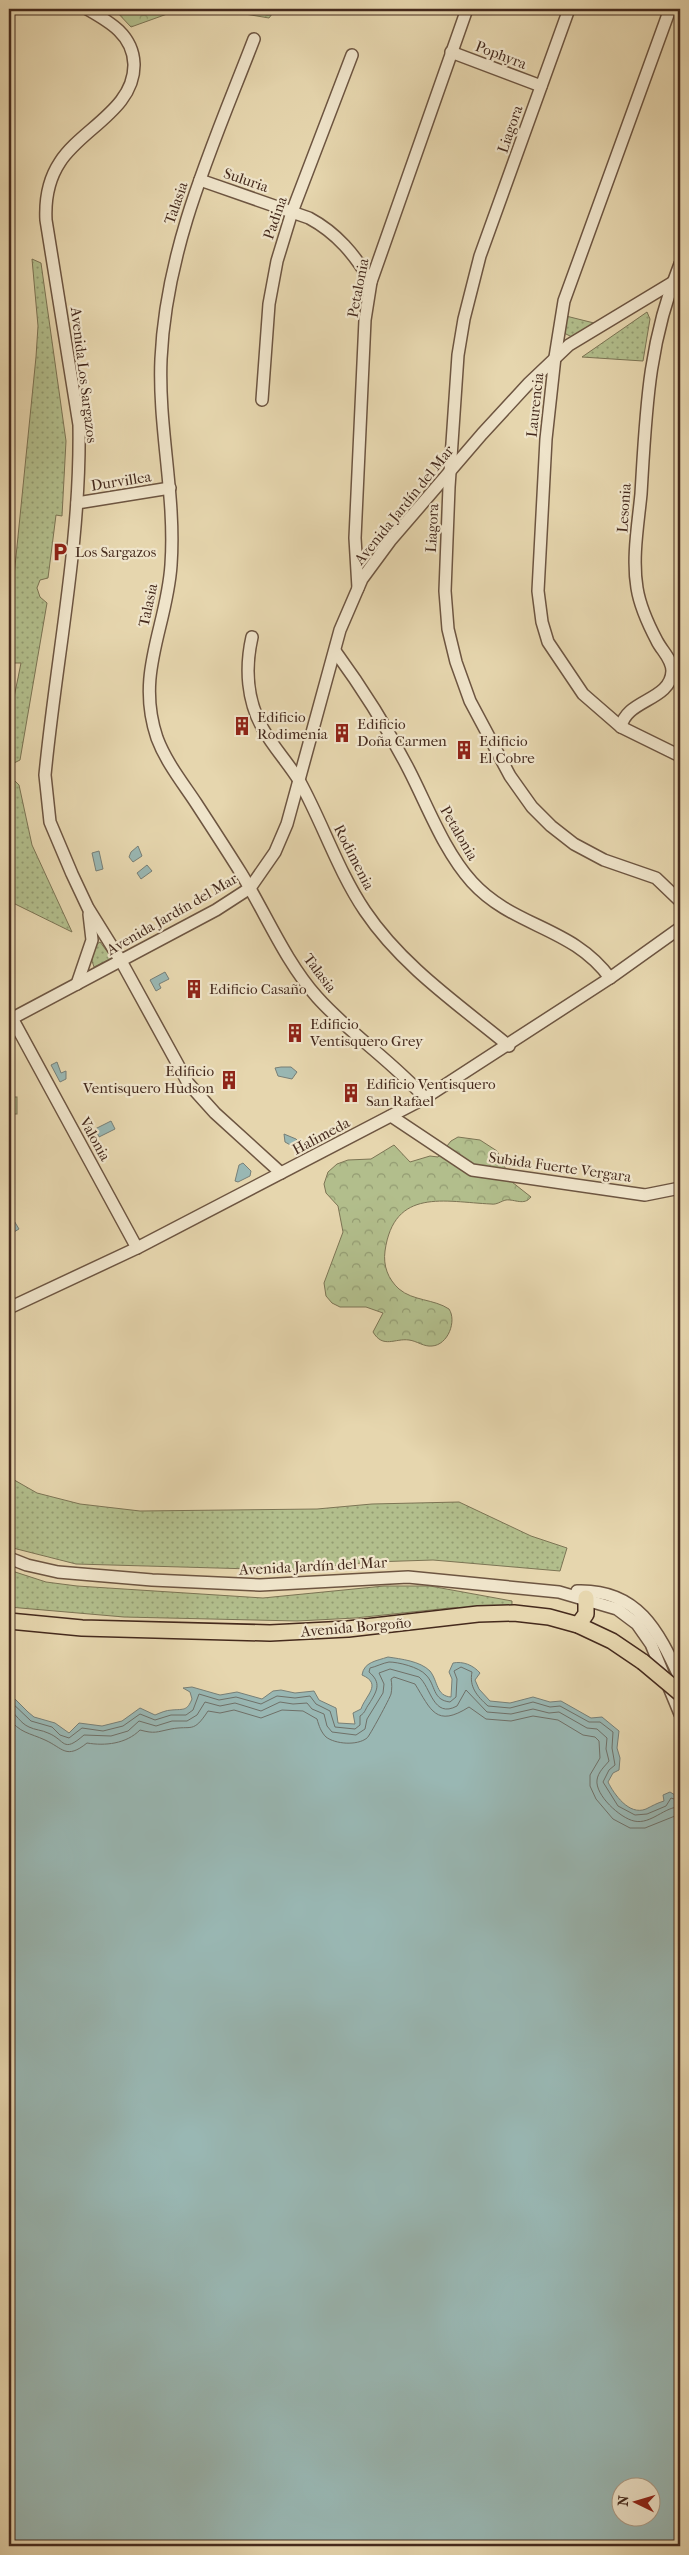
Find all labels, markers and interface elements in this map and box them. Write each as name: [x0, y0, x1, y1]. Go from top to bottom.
street label: Pophyra: [473, 37, 530, 73]
street label: Liagora: [493, 102, 527, 155]
street label: Suluria: [221, 164, 272, 196]
street label: Talasia: [160, 178, 192, 227]
street label: Padina: [259, 193, 291, 242]
street label: Petalonia: [343, 256, 373, 319]
street label: Avenida Los Sargazos: [67, 305, 101, 444]
street label: Laurencia: [523, 371, 547, 438]
street label: Avenida Jardín del Mar: [350, 441, 458, 569]
street label: Durvillea: [90, 467, 153, 495]
street label: Lesonia: [613, 482, 635, 533]
street label: Liagora: [422, 502, 442, 553]
parking icon: Los Sargazos: [49, 541, 71, 563]
place label: Los Sargazos: [75, 543, 157, 561]
street label: Talasia: [135, 581, 162, 628]
place label: Edificio Rodimenia: [257, 708, 329, 743]
building icon: Edificio Rodimenia: [231, 715, 253, 737]
place label: Edificio Doña Carmen: [357, 715, 447, 750]
building icon: Edificio Doña Carmen: [331, 722, 353, 744]
place label: Edificio El Cobre: [479, 732, 535, 767]
building icon: Edificio El Cobre: [453, 739, 475, 761]
street label: Petalonia: [436, 802, 482, 864]
street label: Rodimenia: [330, 821, 379, 894]
street label: Avenida Jardín del Mar: [102, 869, 241, 959]
street label: Talasia: [300, 950, 341, 997]
building icon: Edificio Casaño: [183, 978, 205, 1000]
place label: Edificio Casaño: [209, 980, 307, 998]
place label: Edificio Ventisquero Grey: [309, 1015, 424, 1050]
building icon: Edificio Ventisquero Grey: [284, 1022, 306, 1044]
place label: Edificio Ventisquero Hudson: [82, 1062, 214, 1097]
building icon: Edificio Ventisquero Hudson: [218, 1069, 240, 1091]
place label: Edificio Ventisquero San Rafael: [366, 1075, 496, 1110]
building icon: Edificio Ventisquero San Rafael: [340, 1082, 362, 1104]
street label: Valonia: [75, 1113, 115, 1165]
street label: Halimeda: [289, 1113, 354, 1159]
street label: Subida Fuerte Vergara: [488, 1148, 633, 1186]
street label: Avenida Jardín del Mar: [237, 1553, 388, 1579]
street label: Avenida Borgoño: [299, 1613, 412, 1641]
north arrow: [612, 2478, 662, 2528]
text: N: [615, 2495, 633, 2507]

